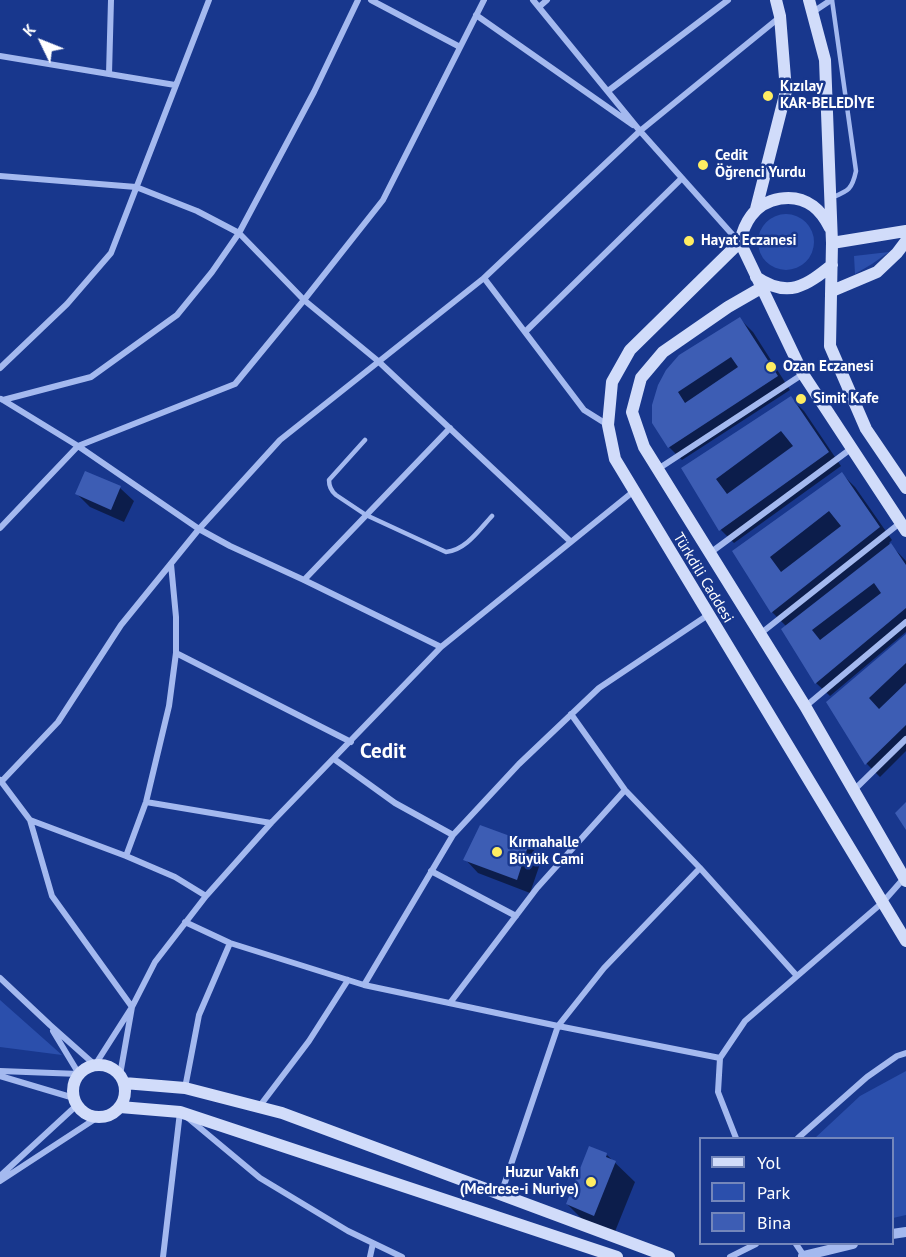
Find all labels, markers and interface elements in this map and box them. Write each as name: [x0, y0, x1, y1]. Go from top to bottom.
north arrow: [12, 12, 72, 72]
text: K: [18, 19, 40, 40]
place label: Kızılay KAR-BELEDİYE: [780, 78, 875, 113]
marker: Kızılay KAR-BELEDİYE: [761, 89, 775, 103]
place label: Cedit Öğrenci Yurdu: [715, 147, 806, 182]
marker: Cedit Öğrenci Yurdu: [696, 158, 710, 172]
place label: Hayat Eczanesi: [701, 232, 797, 250]
marker: Hayat Eczanesi: [682, 234, 696, 248]
place label: Ozan Eczanesi: [783, 358, 874, 376]
marker: Ozan Eczanesi: [764, 360, 778, 374]
place label: Simit Kafe: [813, 390, 879, 408]
marker: Simit Kafe: [794, 392, 808, 406]
street label: Türkdili Caddesi: [669, 530, 737, 626]
district label: Cedit: [360, 739, 406, 765]
place label: Kırmahalle Büyük Cami: [509, 834, 584, 869]
marker: Kırmahalle Büyük Cami: [490, 845, 504, 859]
legend: [699, 1137, 894, 1245]
text: Yol: [757, 1151, 780, 1174]
place label: Huzur Vakfı (Medrese-i Nuriye): [460, 1164, 579, 1199]
marker: Huzur Vakfı (Medrese-i Nuriye): [584, 1175, 598, 1189]
text: Park: [757, 1181, 790, 1204]
text: Bina: [757, 1211, 791, 1234]

